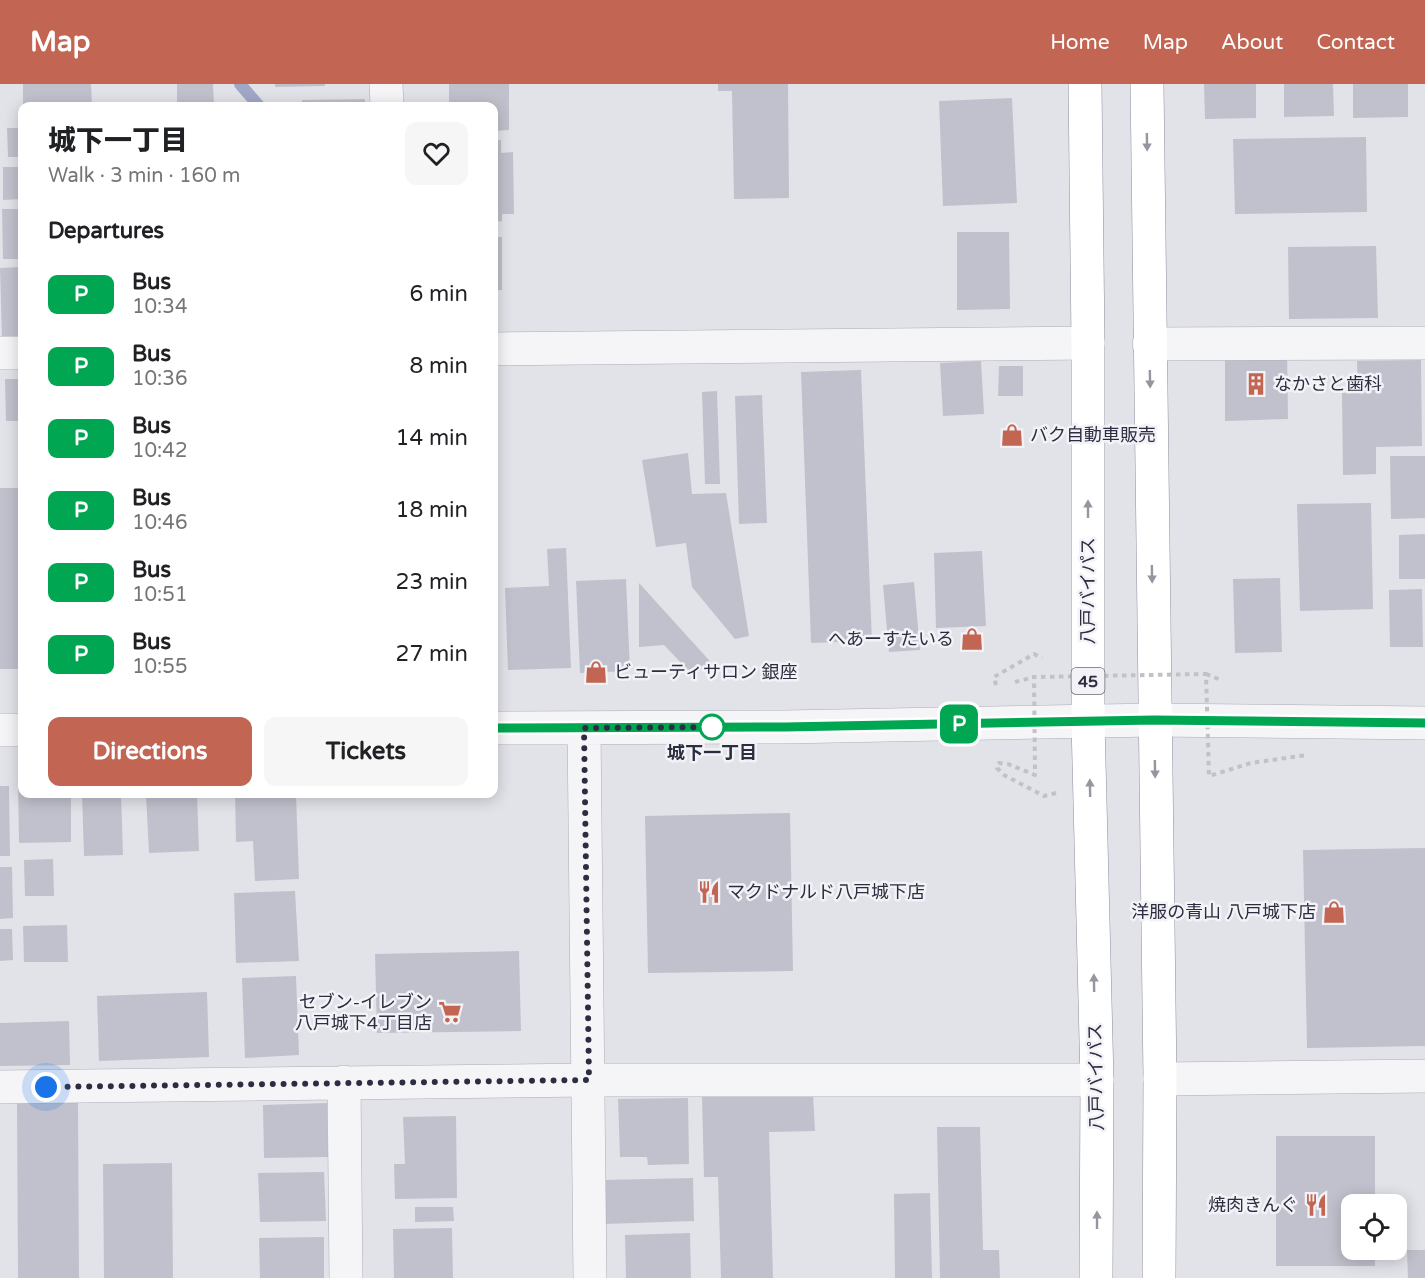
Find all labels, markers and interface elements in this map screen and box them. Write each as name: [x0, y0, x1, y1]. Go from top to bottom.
text: Map: [30, 25, 90, 59]
text: Home: [1050, 30, 1110, 55]
text: Map: [1143, 30, 1188, 55]
text: About: [1221, 30, 1283, 55]
text: Contact: [1316, 30, 1395, 55]
button: heart: [405, 122, 468, 185]
text: 城下一丁目: [48, 124, 188, 158]
one-way arrow: [1142, 133, 1152, 152]
text: Walk · 3 min · 160 m: [48, 164, 240, 188]
text: Departures: [48, 218, 164, 244]
text: Bus: [132, 269, 171, 295]
text: 6 min: [409, 281, 468, 307]
text: P: [74, 282, 88, 307]
text: 10:34: [132, 295, 187, 319]
text: Bus: [132, 341, 171, 367]
text: 8 min: [409, 353, 468, 379]
text: P: [74, 354, 88, 379]
text: 10:36: [132, 367, 187, 391]
one-way arrow: [1145, 370, 1155, 389]
building icon: なかさと歯科: [1243, 371, 1269, 397]
place label: なかさと歯科: [1274, 373, 1382, 395]
text: Bus: [132, 413, 171, 439]
shop icon: バク自動車販売: [999, 422, 1025, 448]
place label: バク自動車販売: [1030, 424, 1156, 446]
text: 14 min: [396, 425, 468, 451]
text: P: [74, 426, 88, 451]
text: 10:42: [132, 439, 187, 463]
text: Bus: [132, 485, 171, 511]
text: 18 min: [396, 497, 468, 523]
text: P: [74, 498, 88, 523]
one-way arrow: [1083, 499, 1093, 518]
text: 10:46: [132, 511, 187, 535]
street label: 八戸バイパス: [1077, 537, 1099, 645]
text: Bus: [132, 557, 171, 583]
one-way arrow: [1147, 565, 1157, 584]
text: 23 min: [396, 569, 468, 595]
text: P: [74, 570, 88, 595]
text: 10:51: [132, 583, 187, 607]
shop icon: へあーすたいる: [959, 626, 985, 652]
place label: へあーすたいる: [828, 628, 954, 650]
text: Bus: [132, 629, 171, 655]
text: 27 min: [396, 641, 468, 667]
text: P: [74, 642, 88, 667]
text: 10:55: [132, 655, 187, 679]
shop icon: ビューティサロン 銀座: [583, 659, 609, 685]
place label: ビューティサロン 銀座: [614, 661, 798, 683]
road number: 45: [1072, 668, 1104, 694]
line badge: P: [940, 704, 978, 744]
text: P: [952, 712, 966, 737]
marker: 城下一丁目: [699, 714, 725, 740]
button: Directions: [48, 717, 252, 786]
button: Tickets: [264, 717, 468, 786]
place label: 城下一丁目: [667, 742, 757, 764]
one-way arrow: [1150, 760, 1160, 779]
one-way arrow: [1085, 778, 1095, 797]
restaurant icon: マクドナルド八戸城下店: [696, 879, 722, 905]
place label: マクドナルド八戸城下店: [727, 881, 925, 903]
shop icon: 洋服の青山 八戸城下店: [1321, 899, 1347, 925]
place label: 洋服の青山 八戸城下店: [1131, 901, 1316, 923]
one-way arrow: [1090, 973, 1099, 992]
place label: セブン-イレブン 八戸城下4丁目店: [295, 991, 432, 1034]
supermarket icon: セブン-イレブン 八戸城下4丁目店: [437, 999, 463, 1025]
street label: 八戸バイパス: [1084, 1023, 1108, 1131]
your location: [31, 1072, 61, 1102]
restaurant icon: 焼肉きんぐ: [1303, 1192, 1329, 1218]
place label: 焼肉きんぐ: [1208, 1194, 1298, 1216]
map controls: [1341, 1194, 1407, 1260]
button: locate: [1341, 1194, 1407, 1260]
one-way arrow: [1092, 1210, 1102, 1229]

